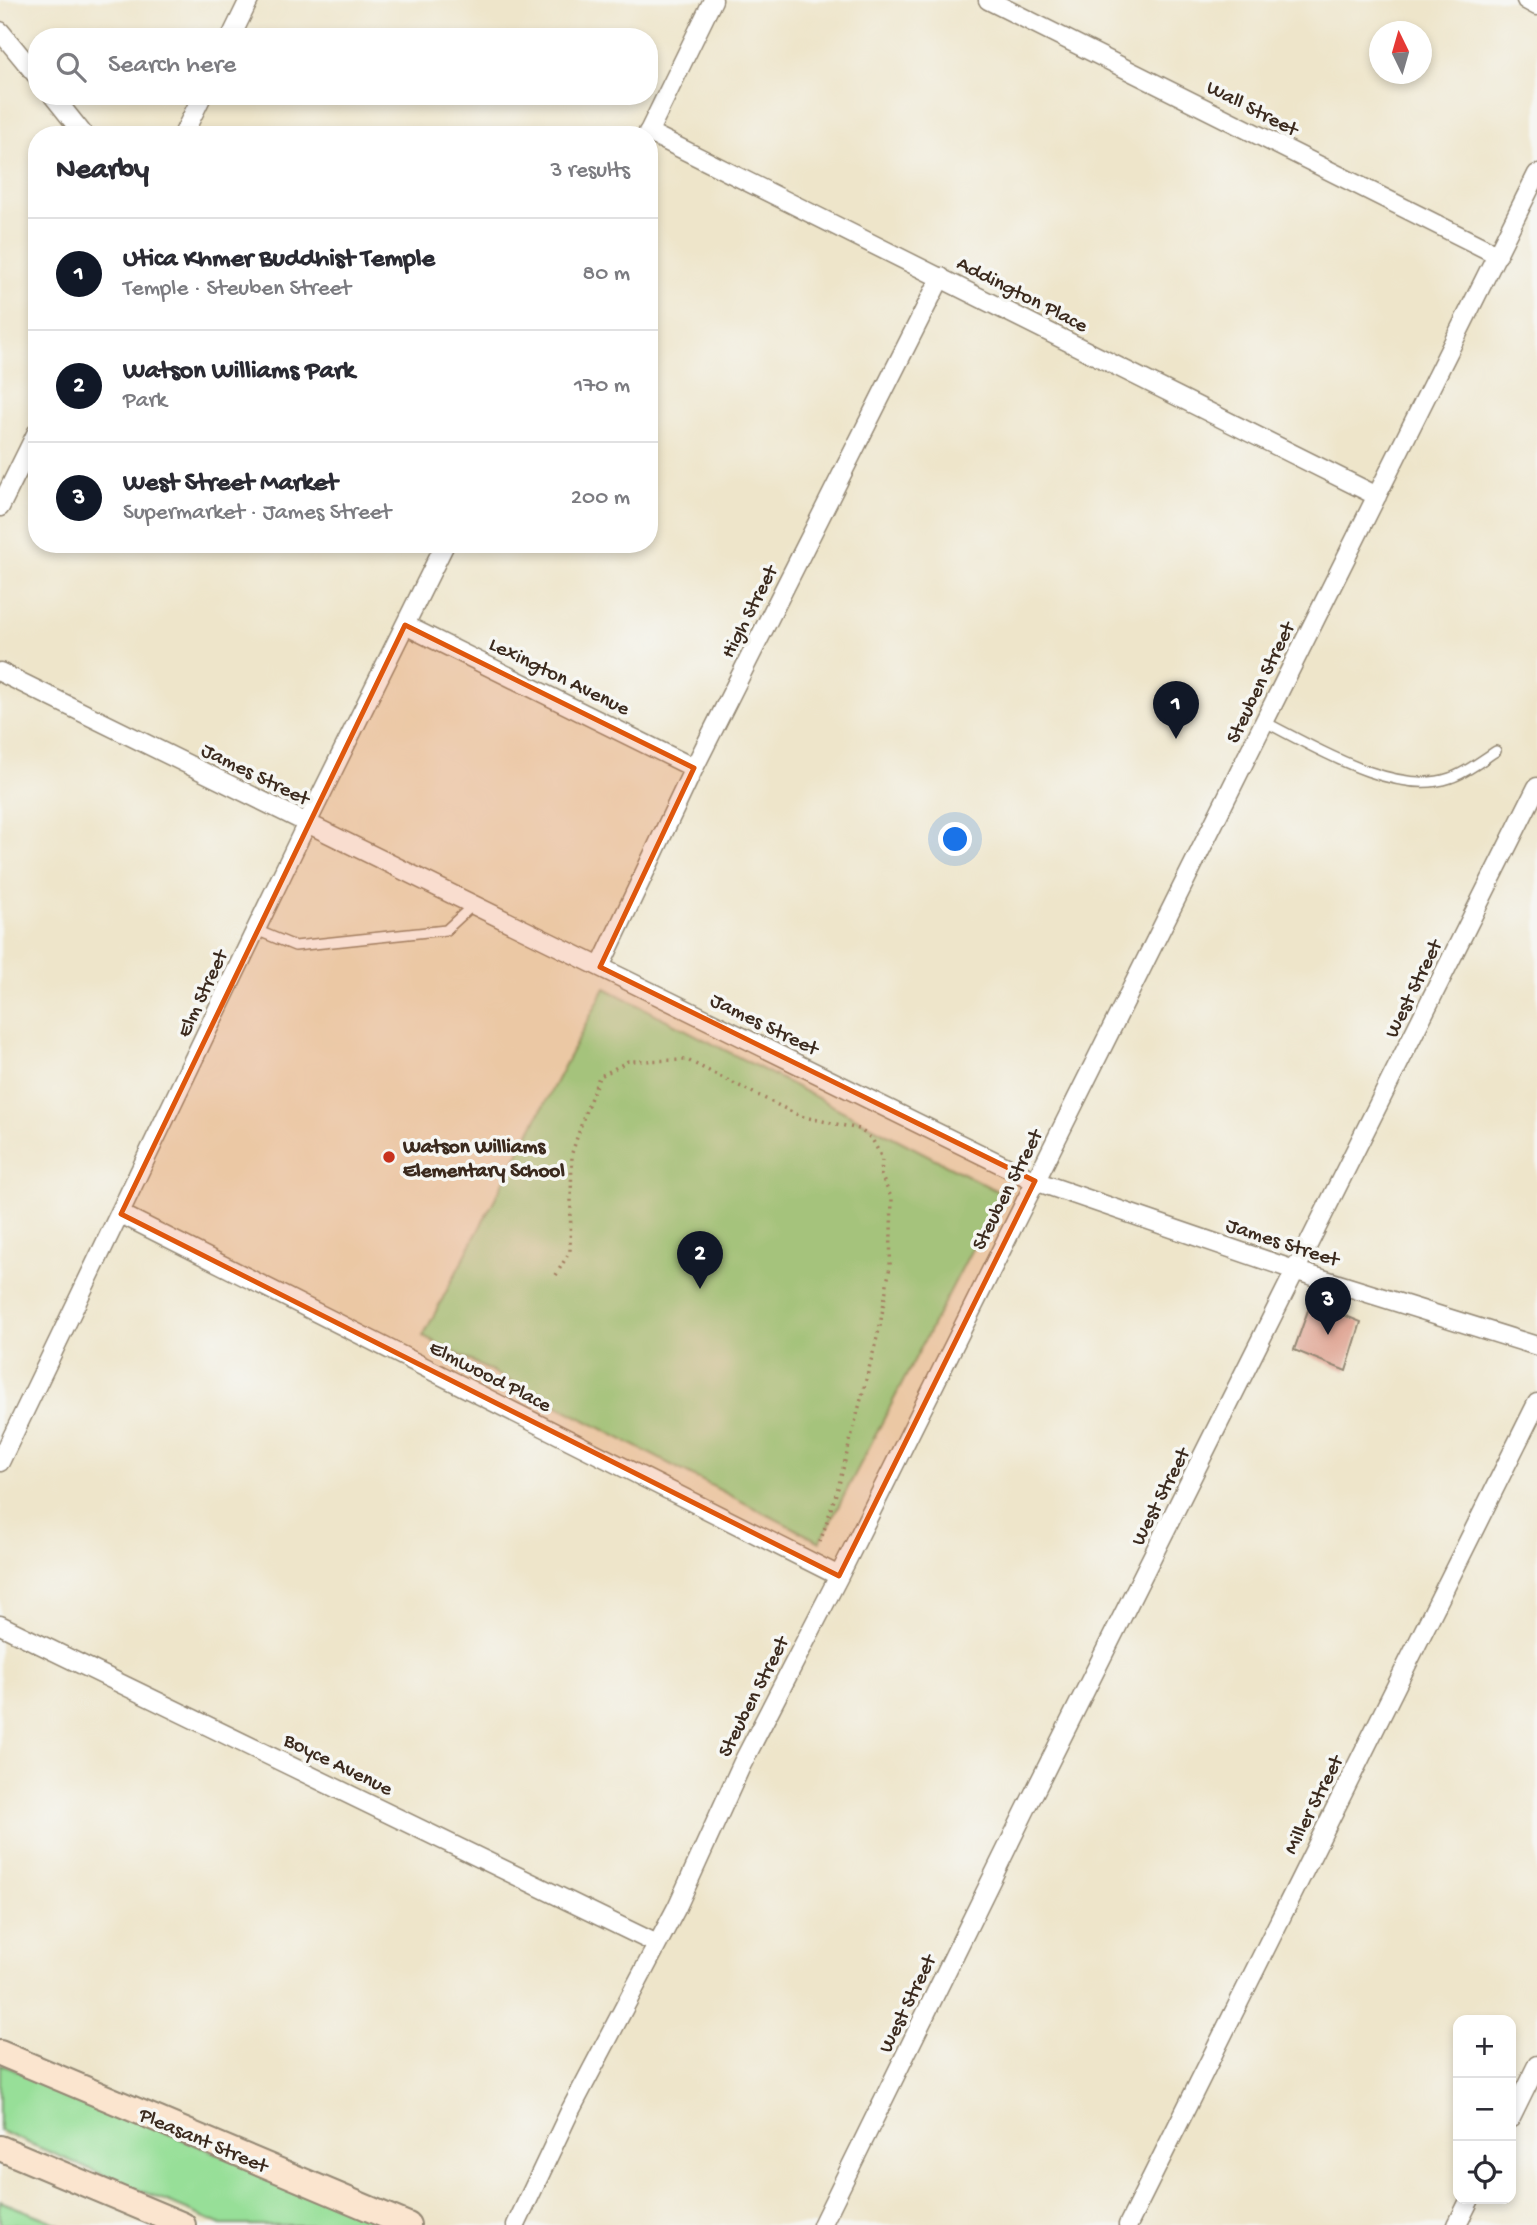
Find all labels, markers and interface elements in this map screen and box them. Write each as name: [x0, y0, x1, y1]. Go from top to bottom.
north arrow: [1369, 21, 1432, 84]
search box: [28, 28, 658, 105]
icon: search: [52, 48, 90, 86]
text: Search here: [108, 51, 236, 82]
street label: Wall Street: [1201, 76, 1304, 145]
text: Nearby: [56, 154, 149, 189]
text: 3 results: [550, 158, 630, 185]
text: Utica Khmer Buddhist Temple: [123, 245, 435, 276]
street label: Addington Place: [952, 252, 1092, 340]
text: 1: [74, 261, 84, 288]
text: 80 m: [583, 261, 630, 288]
text: Temple · Steuben Street: [123, 276, 351, 303]
text: Watson Williams Park: [123, 357, 355, 388]
text: 2: [73, 373, 85, 400]
text: 170 m: [574, 373, 630, 400]
text: Park: [123, 388, 167, 415]
text: West Street Market: [123, 469, 338, 500]
text: 3: [73, 485, 85, 512]
text: 200 m: [571, 485, 630, 512]
text: Supermarket · James Street: [123, 500, 391, 527]
street label: High Street: [717, 560, 786, 663]
street label: Steuben Street: [1222, 617, 1303, 748]
street label: Lexington Avenue: [484, 633, 634, 724]
pin: 1: [1153, 681, 1199, 739]
street label: James Street: [196, 739, 315, 814]
your location: [938, 822, 972, 856]
street label: West Street: [1381, 934, 1451, 1043]
street label: Elm Street: [173, 945, 236, 1042]
street label: James Street: [705, 989, 824, 1064]
street label: Steuben Street: [968, 1124, 1051, 1255]
place label: Watson Williams Elementary School: [402, 1136, 565, 1185]
marker: Watson Williams Elementary School: [381, 1149, 397, 1165]
street label: James Street: [1222, 1214, 1344, 1275]
pin: 2: [677, 1231, 723, 1289]
pin: 3: [1305, 1277, 1351, 1335]
street label: Elmwood Place: [424, 1337, 556, 1420]
street label: West Street: [1127, 1443, 1198, 1550]
street label: Steuben Street: [714, 1631, 797, 1762]
street label: Boyce Avenue: [278, 1729, 397, 1804]
street label: Miller Street: [1280, 1750, 1352, 1859]
street label: West Street: [875, 1949, 945, 2058]
map controls: [1453, 2015, 1516, 2204]
button: +: [1453, 2015, 1516, 2078]
button: −: [1453, 2078, 1516, 2141]
street label: Pleasant Street: [133, 2103, 273, 2182]
button: locate: [1453, 2141, 1516, 2204]

